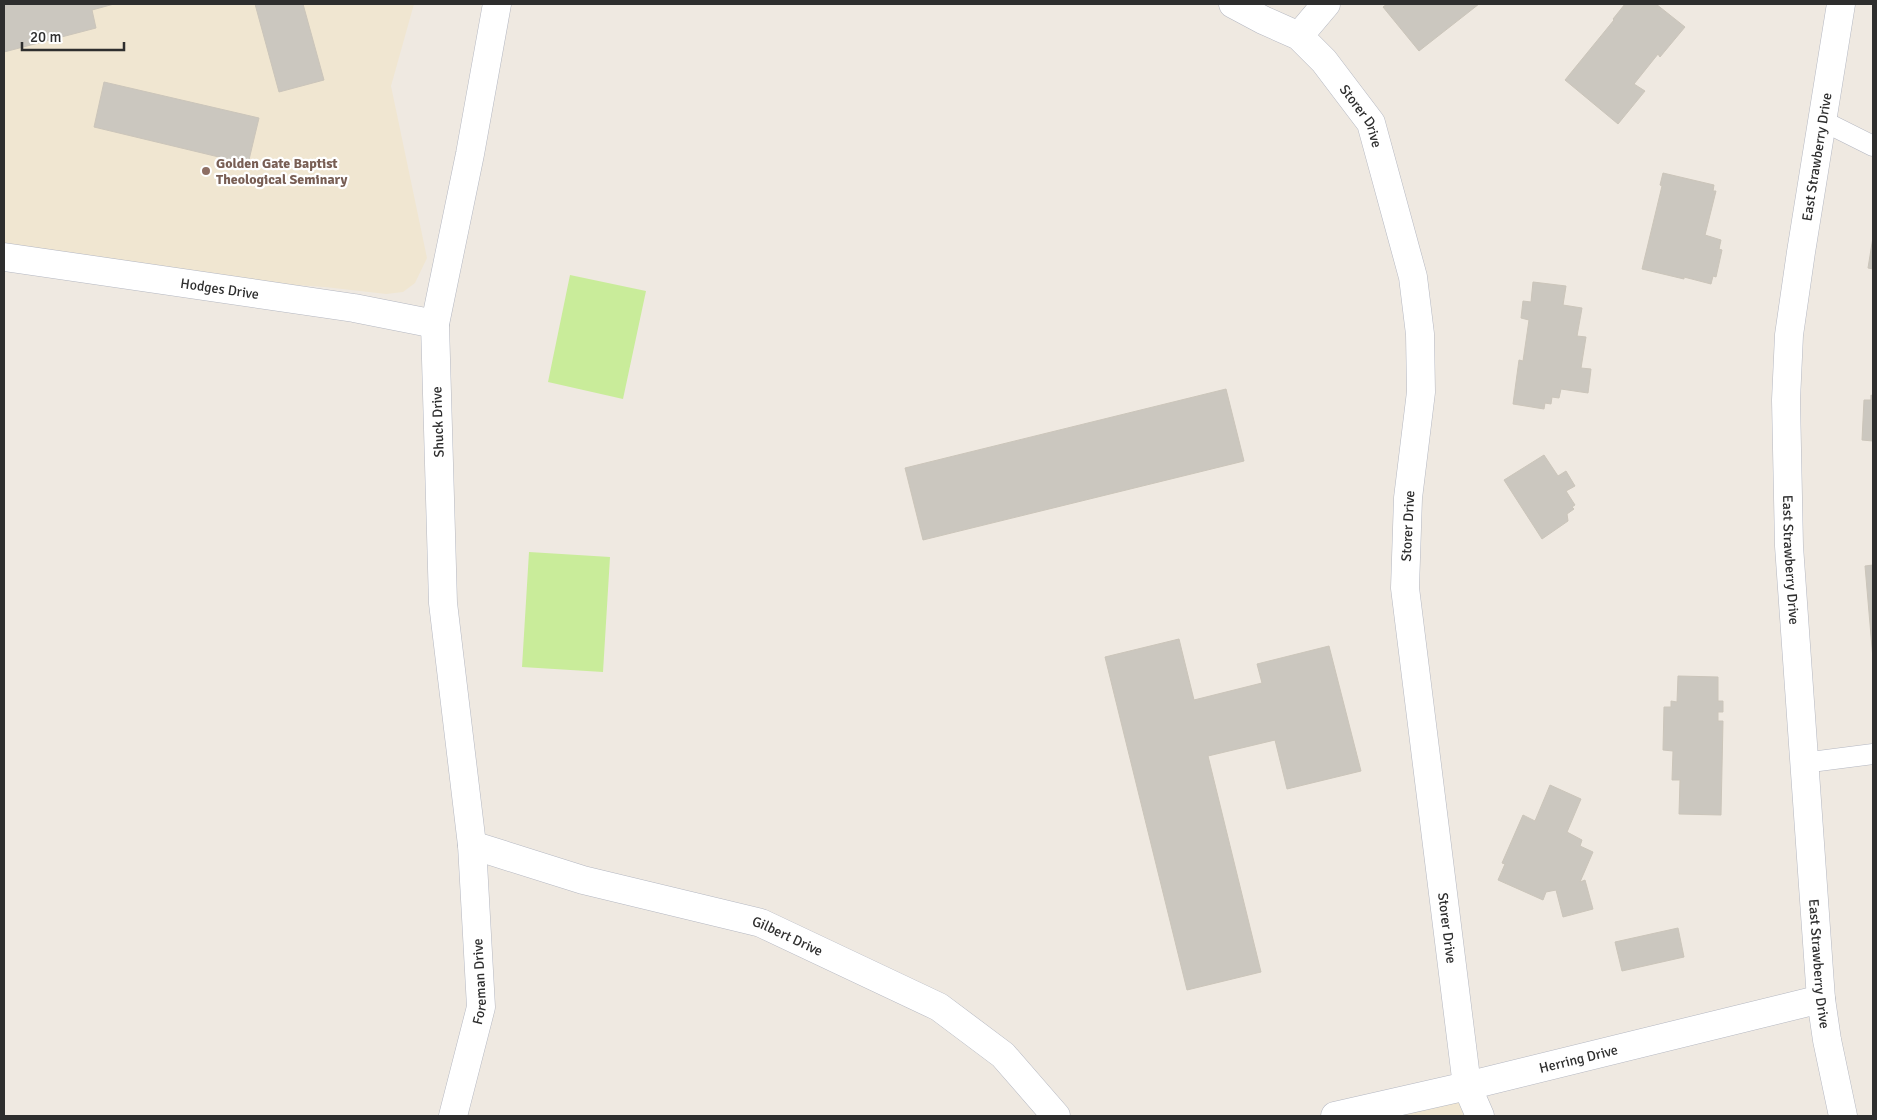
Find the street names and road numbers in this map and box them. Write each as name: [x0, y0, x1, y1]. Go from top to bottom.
street label: Storer Drive: [1336, 81, 1386, 149]
street label: East Strawberry Drive: [1798, 92, 1836, 222]
street label: Hodges Drive: [179, 274, 260, 303]
street label: Shuck Drive: [428, 386, 448, 458]
street label: Storer Drive: [1398, 490, 1418, 562]
street label: East Strawberry Drive: [1779, 495, 1803, 625]
street label: Storer Drive: [1434, 891, 1460, 964]
street label: East Strawberry Drive: [1805, 898, 1834, 1030]
street label: Gilbert Drive: [751, 913, 826, 960]
street label: Foreman Drive: [468, 938, 490, 1026]
street label: Herring Drive: [1537, 1041, 1619, 1076]

